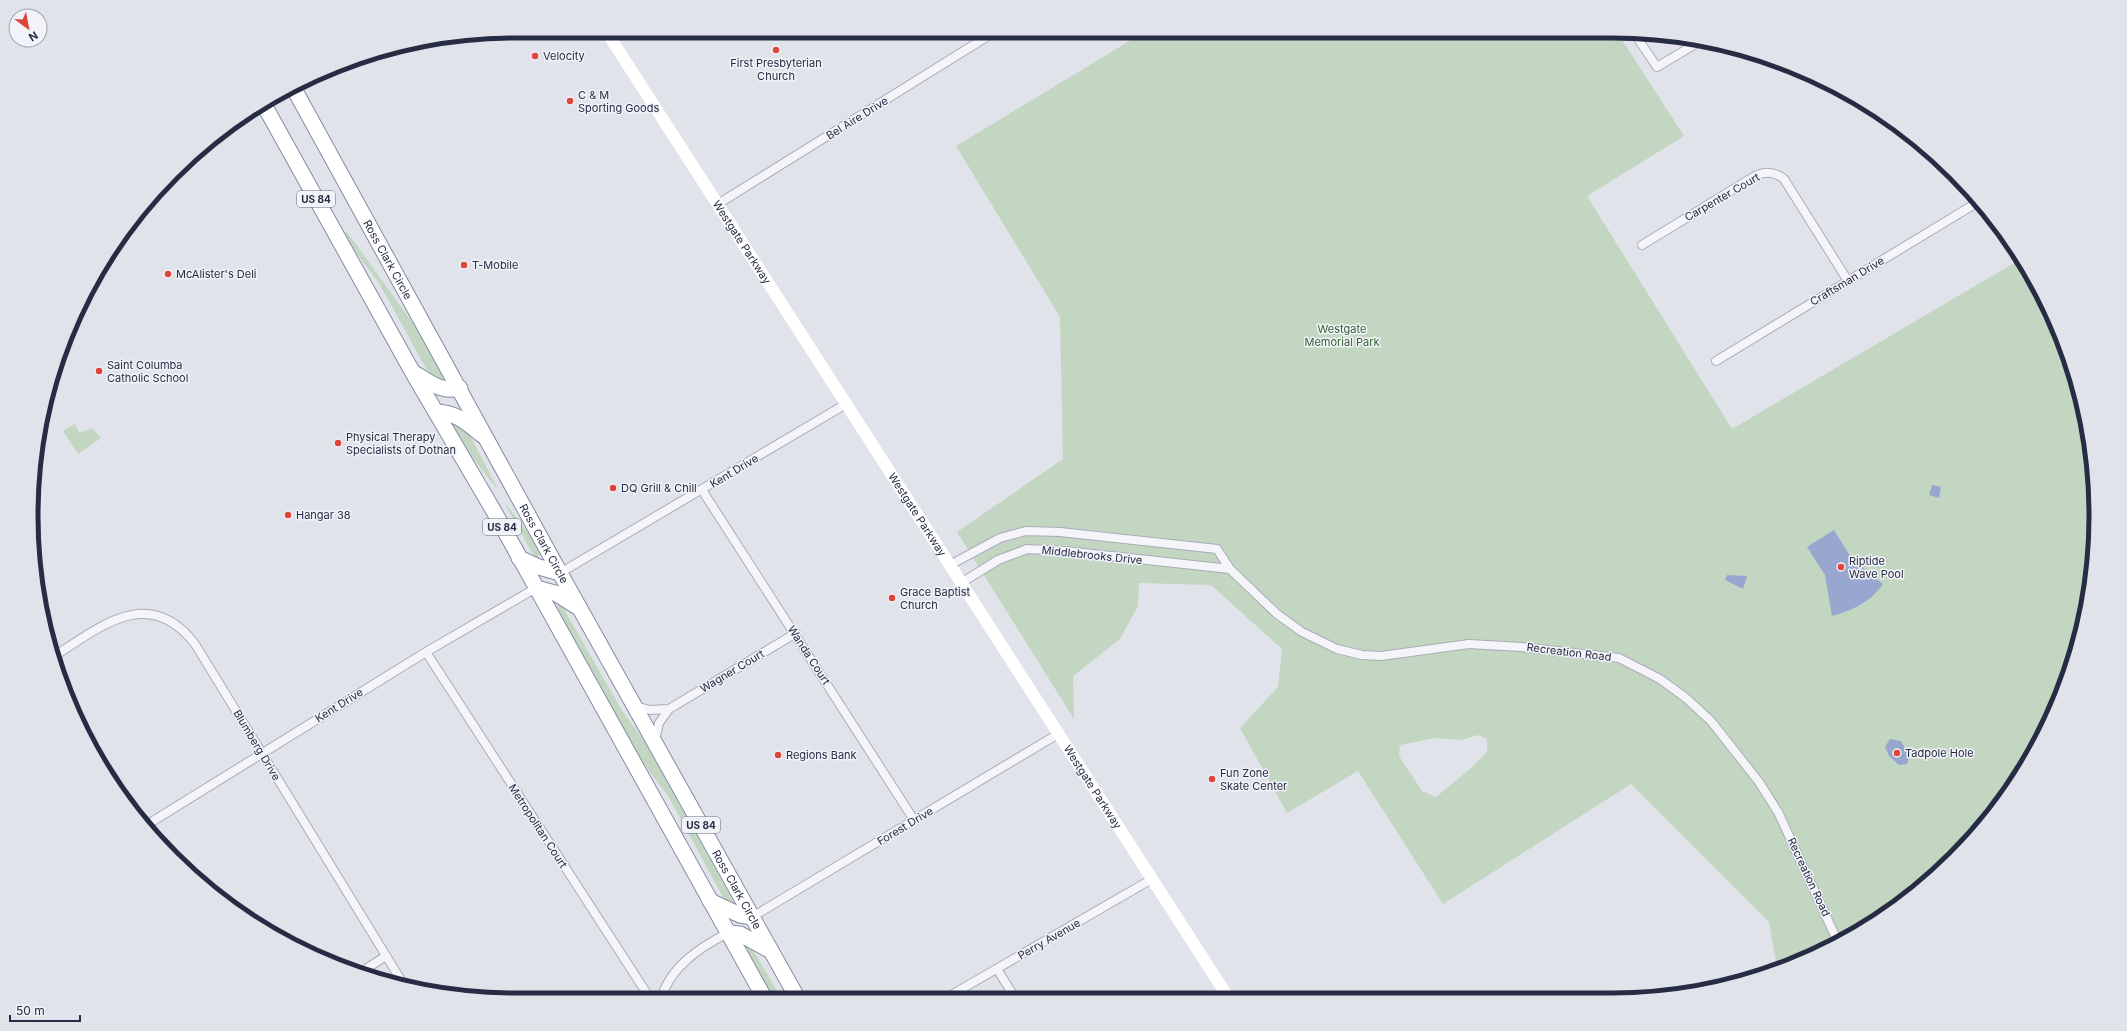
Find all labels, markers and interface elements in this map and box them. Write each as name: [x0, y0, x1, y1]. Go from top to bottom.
north arrow: [8, 8, 48, 48]
text: N: [26, 28, 41, 45]
marker: First Presbyterian Church: [771, 45, 781, 55]
place label: Velocity: [543, 49, 585, 63]
marker: Velocity: [530, 51, 540, 61]
place label: First Presbyterian Church: [730, 56, 822, 83]
place label: C & M Sporting Goods: [578, 88, 659, 115]
street label: Bel Aire Drive: [823, 93, 891, 143]
marker: C & M Sporting Goods: [565, 96, 575, 106]
street label: Carpenter Court: [1682, 170, 1762, 224]
road number: US 84: [297, 191, 335, 207]
street label: Westgate Parkway: [710, 198, 774, 287]
street label: Ross Clark Circle: [360, 217, 415, 302]
street label: Craftsman Drive: [1807, 253, 1887, 309]
place label: T-Mobile: [472, 258, 518, 272]
marker: T-Mobile: [459, 260, 469, 270]
place label: McAlister's Deli: [176, 267, 257, 281]
marker: McAlister's Deli: [163, 269, 173, 279]
park label: Westgate Memorial Park: [1304, 322, 1380, 349]
place label: Saint Columba Catholic School: [107, 358, 188, 385]
marker: Saint Columba Catholic School: [94, 366, 104, 376]
place label: Physical Therapy Specialists of Dothan: [346, 430, 456, 457]
marker: Physical Therapy Specialists of Dothan: [333, 438, 343, 448]
street label: Kent Drive: [707, 451, 761, 491]
street label: Westgate Parkway: [885, 470, 949, 559]
place label: DQ Grill & Chill: [621, 481, 697, 495]
marker: DQ Grill & Chill: [608, 483, 618, 493]
street label: Ross Clark Circle: [516, 501, 571, 586]
place label: Hangar 38: [296, 508, 351, 522]
marker: Hangar 38: [283, 510, 293, 520]
road number: US 84: [483, 519, 521, 535]
street label: Middlebrooks Drive: [1041, 543, 1143, 567]
place label: Riptide Wave Pool: [1849, 554, 1904, 581]
marker: Riptide Wave Pool: [1836, 562, 1846, 572]
place label: Grace Baptist Church: [900, 585, 970, 612]
marker: Grace Baptist Church: [887, 593, 897, 603]
street label: Wanda Court: [785, 623, 834, 688]
street label: Recreation Road: [1526, 640, 1612, 664]
street label: Wagner Court: [697, 646, 767, 696]
street label: Kent Drive: [312, 685, 366, 725]
street label: Blumberg Drive: [230, 707, 284, 783]
street label: Westgate Parkway: [1061, 742, 1125, 831]
place label: Tadpole Hole: [1905, 746, 1974, 760]
place label: Regions Bank: [786, 748, 857, 762]
marker: Tadpole Hole: [1892, 748, 1902, 758]
marker: Regions Bank: [773, 750, 783, 760]
place label: Fun Zone Skate Center: [1220, 766, 1287, 793]
marker: Fun Zone Skate Center: [1207, 774, 1217, 784]
street label: Metropolitan Court: [506, 781, 571, 871]
street label: Forest Drive: [874, 804, 936, 848]
road number: US 84: [682, 817, 720, 833]
street label: Recreation Road: [1785, 835, 1833, 919]
street label: Ross Clark Circle: [709, 847, 765, 932]
street label: Perry Avenue: [1015, 915, 1083, 963]
scale bar: [10, 997, 80, 1023]
text: 50 m: [16, 1003, 45, 1018]

